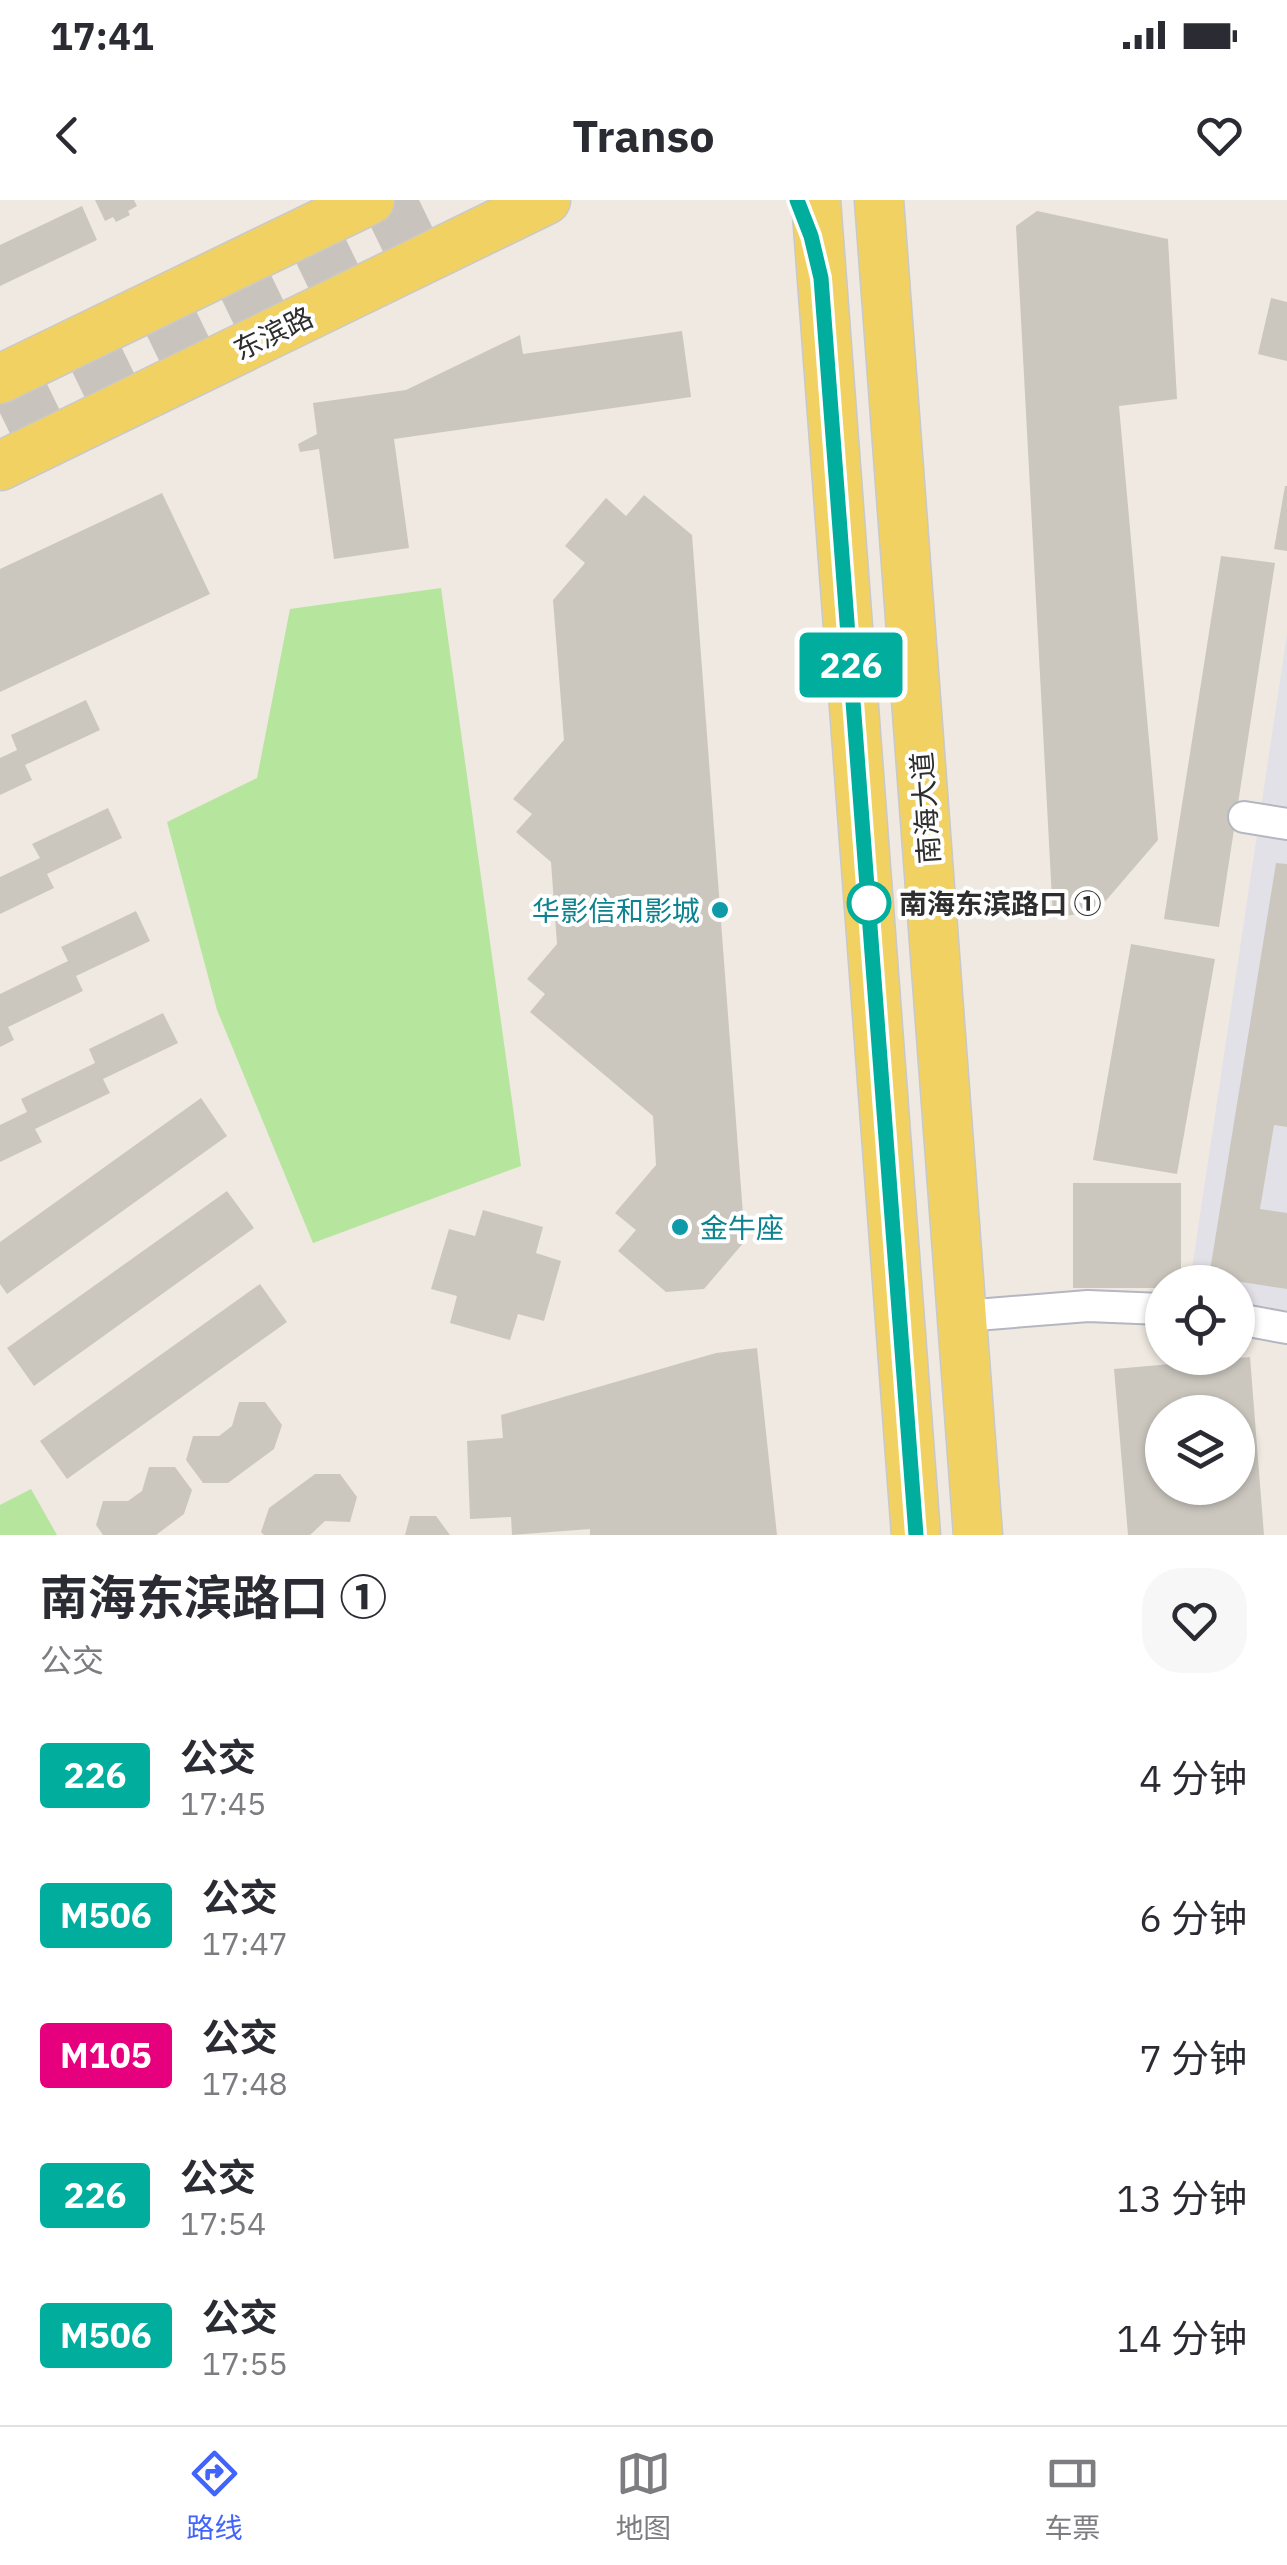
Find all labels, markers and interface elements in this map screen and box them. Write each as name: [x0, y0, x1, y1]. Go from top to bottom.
text: 17:41: [50, 11, 154, 60]
text: Transo: [572, 106, 715, 164]
icon: back: [40, 108, 95, 163]
icon: heart: [1192, 108, 1247, 163]
street label: 东滨路: [227, 298, 319, 368]
line badge: 226: [794, 632, 908, 698]
text: 226: [819, 642, 883, 688]
street label: 南海大道: [903, 751, 947, 865]
marker: 南海东滨路口 ①: [848, 882, 890, 924]
place label: 南海东滨路口 ①: [899, 885, 1102, 922]
place label: 华影信和影城: [532, 892, 700, 929]
marker: 华影信和影城: [709, 899, 731, 921]
place label: 金牛座: [700, 1209, 784, 1246]
marker: 金牛座: [669, 1216, 691, 1238]
map controls: [1145, 1265, 1255, 1505]
button: locate: [1145, 1265, 1255, 1375]
button: layers: [1145, 1395, 1255, 1505]
text: 南海东滨路口 ①: [40, 1566, 387, 1628]
button: heart: [1142, 1568, 1247, 1673]
text: 公交: [40, 1639, 104, 1681]
text: 公交: [180, 1732, 256, 1781]
text: 226: [63, 1752, 127, 1798]
text: 4 分钟: [1139, 1753, 1247, 1802]
text: 17:45: [180, 1782, 266, 1824]
text: 公交: [202, 1872, 278, 1921]
text: M506: [60, 1892, 152, 1938]
text: 6 分钟: [1139, 1893, 1247, 1942]
text: 17:47: [202, 1922, 288, 1964]
text: 公交: [202, 2012, 278, 2061]
text: M105: [60, 2032, 152, 2078]
text: 7 分钟: [1139, 2033, 1247, 2082]
text: 17:48: [202, 2062, 288, 2104]
text: 公交: [180, 2152, 256, 2201]
text: 226: [63, 2172, 127, 2218]
text: 13 分钟: [1116, 2173, 1247, 2222]
text: 17:54: [180, 2202, 266, 2244]
text: 公交: [202, 2292, 278, 2341]
text: M506: [60, 2312, 152, 2358]
text: 14 分钟: [1116, 2313, 1247, 2362]
text: 17:55: [202, 2342, 288, 2384]
tab: 路线: [186, 2446, 243, 2546]
tab: 地图: [615, 2446, 672, 2546]
tab: 车票: [1044, 2446, 1101, 2546]

